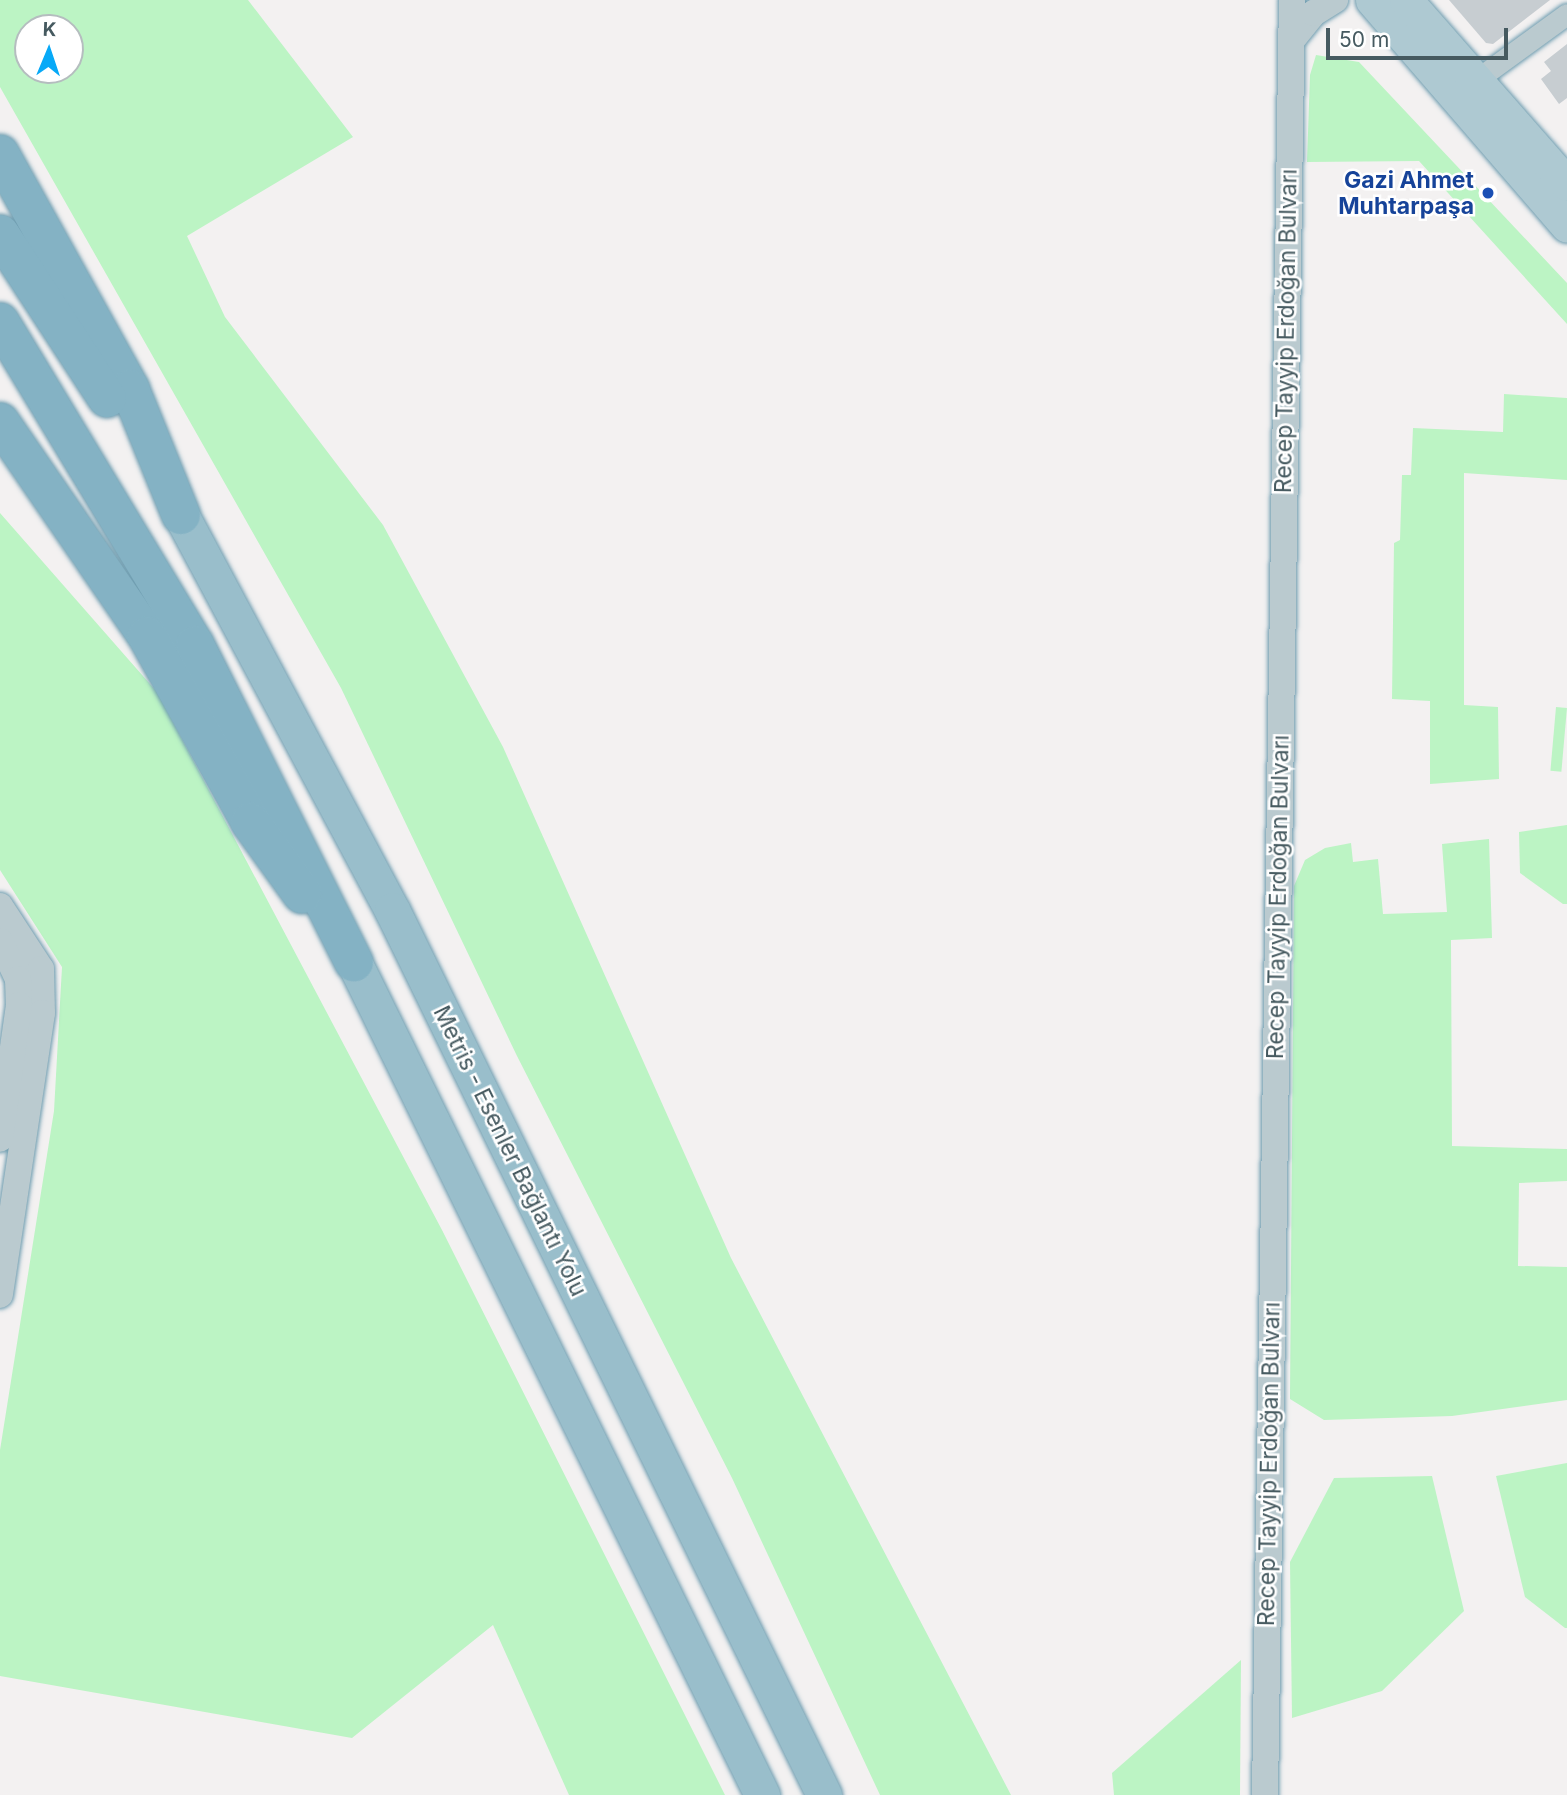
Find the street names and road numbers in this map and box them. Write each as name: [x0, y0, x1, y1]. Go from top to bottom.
street label: Recep Tayyip Erdoğan Bulvarı: [1269, 169, 1303, 493]
street label: Recep Tayyip Erdoğan Bulvarı: [1261, 735, 1295, 1059]
street label: Metris - Esenler Bağlantı Yolu: [428, 1001, 592, 1301]
street label: Recep Tayyip Erdoğan Bulvarı: [1252, 1302, 1286, 1626]

